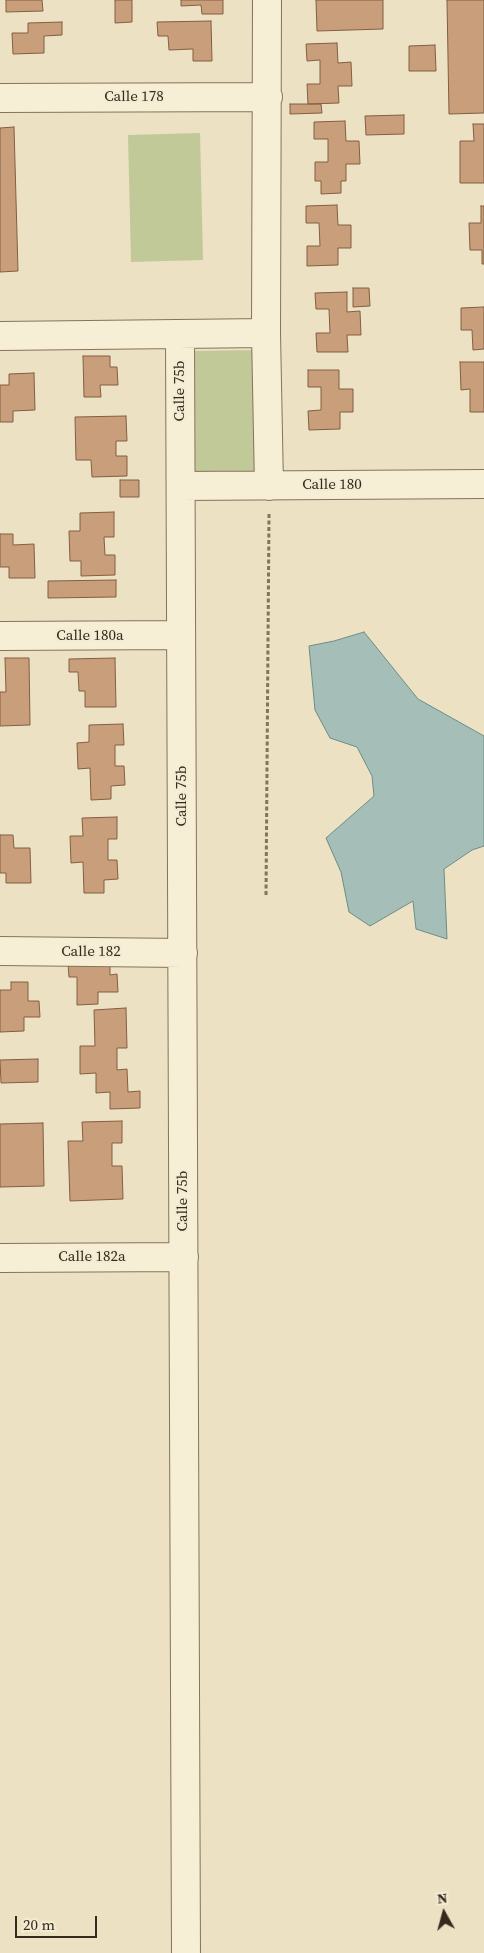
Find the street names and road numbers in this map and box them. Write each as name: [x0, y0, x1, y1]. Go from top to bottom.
street label: Calle 178: [104, 88, 164, 106]
street label: Calle 75b: [171, 361, 189, 421]
street label: Calle 180: [302, 476, 362, 494]
street label: Calle 180a: [56, 627, 124, 645]
street label: Calle 75b: [173, 766, 191, 826]
street label: Calle 182: [61, 943, 121, 961]
street label: Calle 75b: [174, 1171, 192, 1231]
street label: Calle 182a: [58, 1248, 126, 1266]

